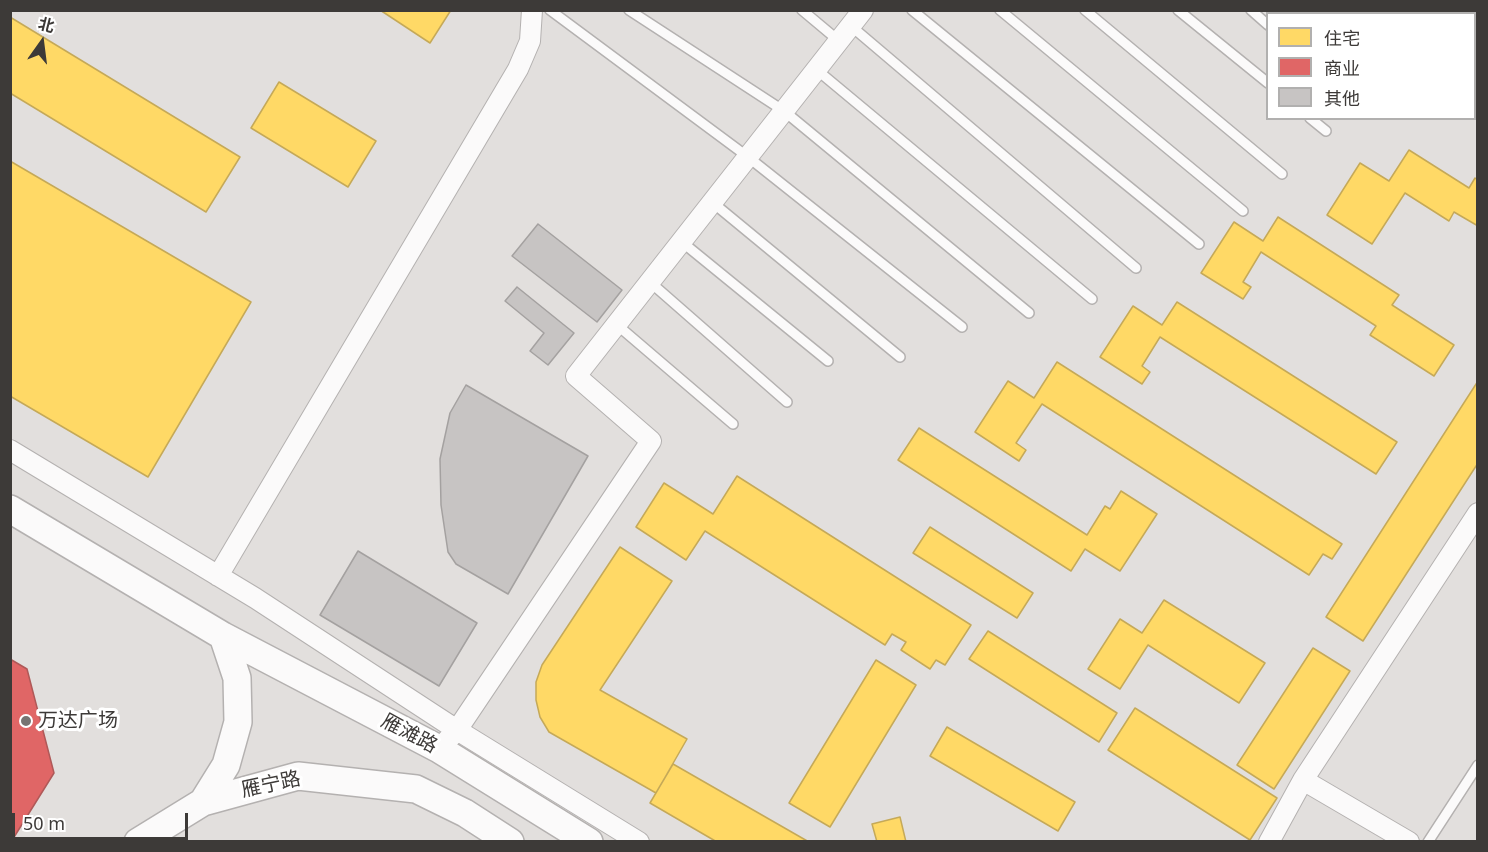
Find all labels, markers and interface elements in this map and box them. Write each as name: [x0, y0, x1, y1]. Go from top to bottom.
north arrow: [12, 12, 72, 72]
text: 北: [36, 12, 57, 37]
legend: [1266, 12, 1476, 120]
text: 住宅: [1324, 26, 1360, 50]
text: 商业: [1324, 56, 1360, 80]
text: 其他: [1324, 86, 1360, 110]
place label: 万达广场: [38, 709, 118, 733]
street label: 雁滩路: [377, 709, 441, 759]
marker: 万达广场: [19, 714, 33, 728]
street label: 雁宁路: [239, 767, 303, 803]
scale bar: [15, 801, 190, 839]
text: 50 m: [23, 811, 65, 835]

